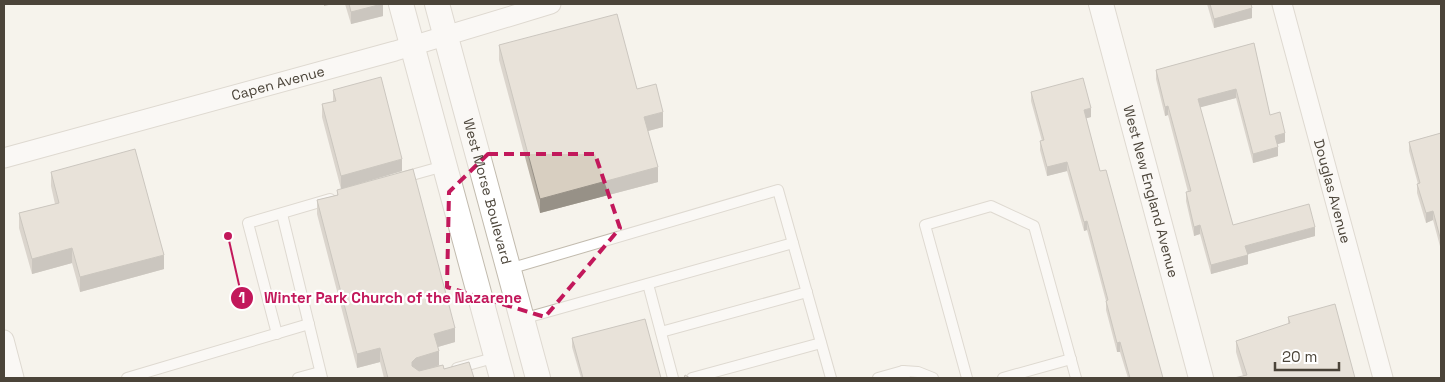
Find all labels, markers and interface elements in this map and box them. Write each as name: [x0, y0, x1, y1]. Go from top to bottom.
street label: Capen Avenue: [229, 62, 327, 104]
street label: West New England Avenue: [1119, 103, 1183, 279]
street label: West Morse Boulevard: [459, 116, 516, 266]
street label: Douglas Avenue: [1310, 137, 1355, 245]
callout: Winter Park Church of the Nazarene: [229, 283, 532, 313]
text: 1: [239, 288, 245, 307]
text: Winter Park Church of the Nazarene: [264, 288, 522, 307]
scale bar: [1275, 340, 1339, 372]
text: 20 m: [1282, 347, 1317, 366]

